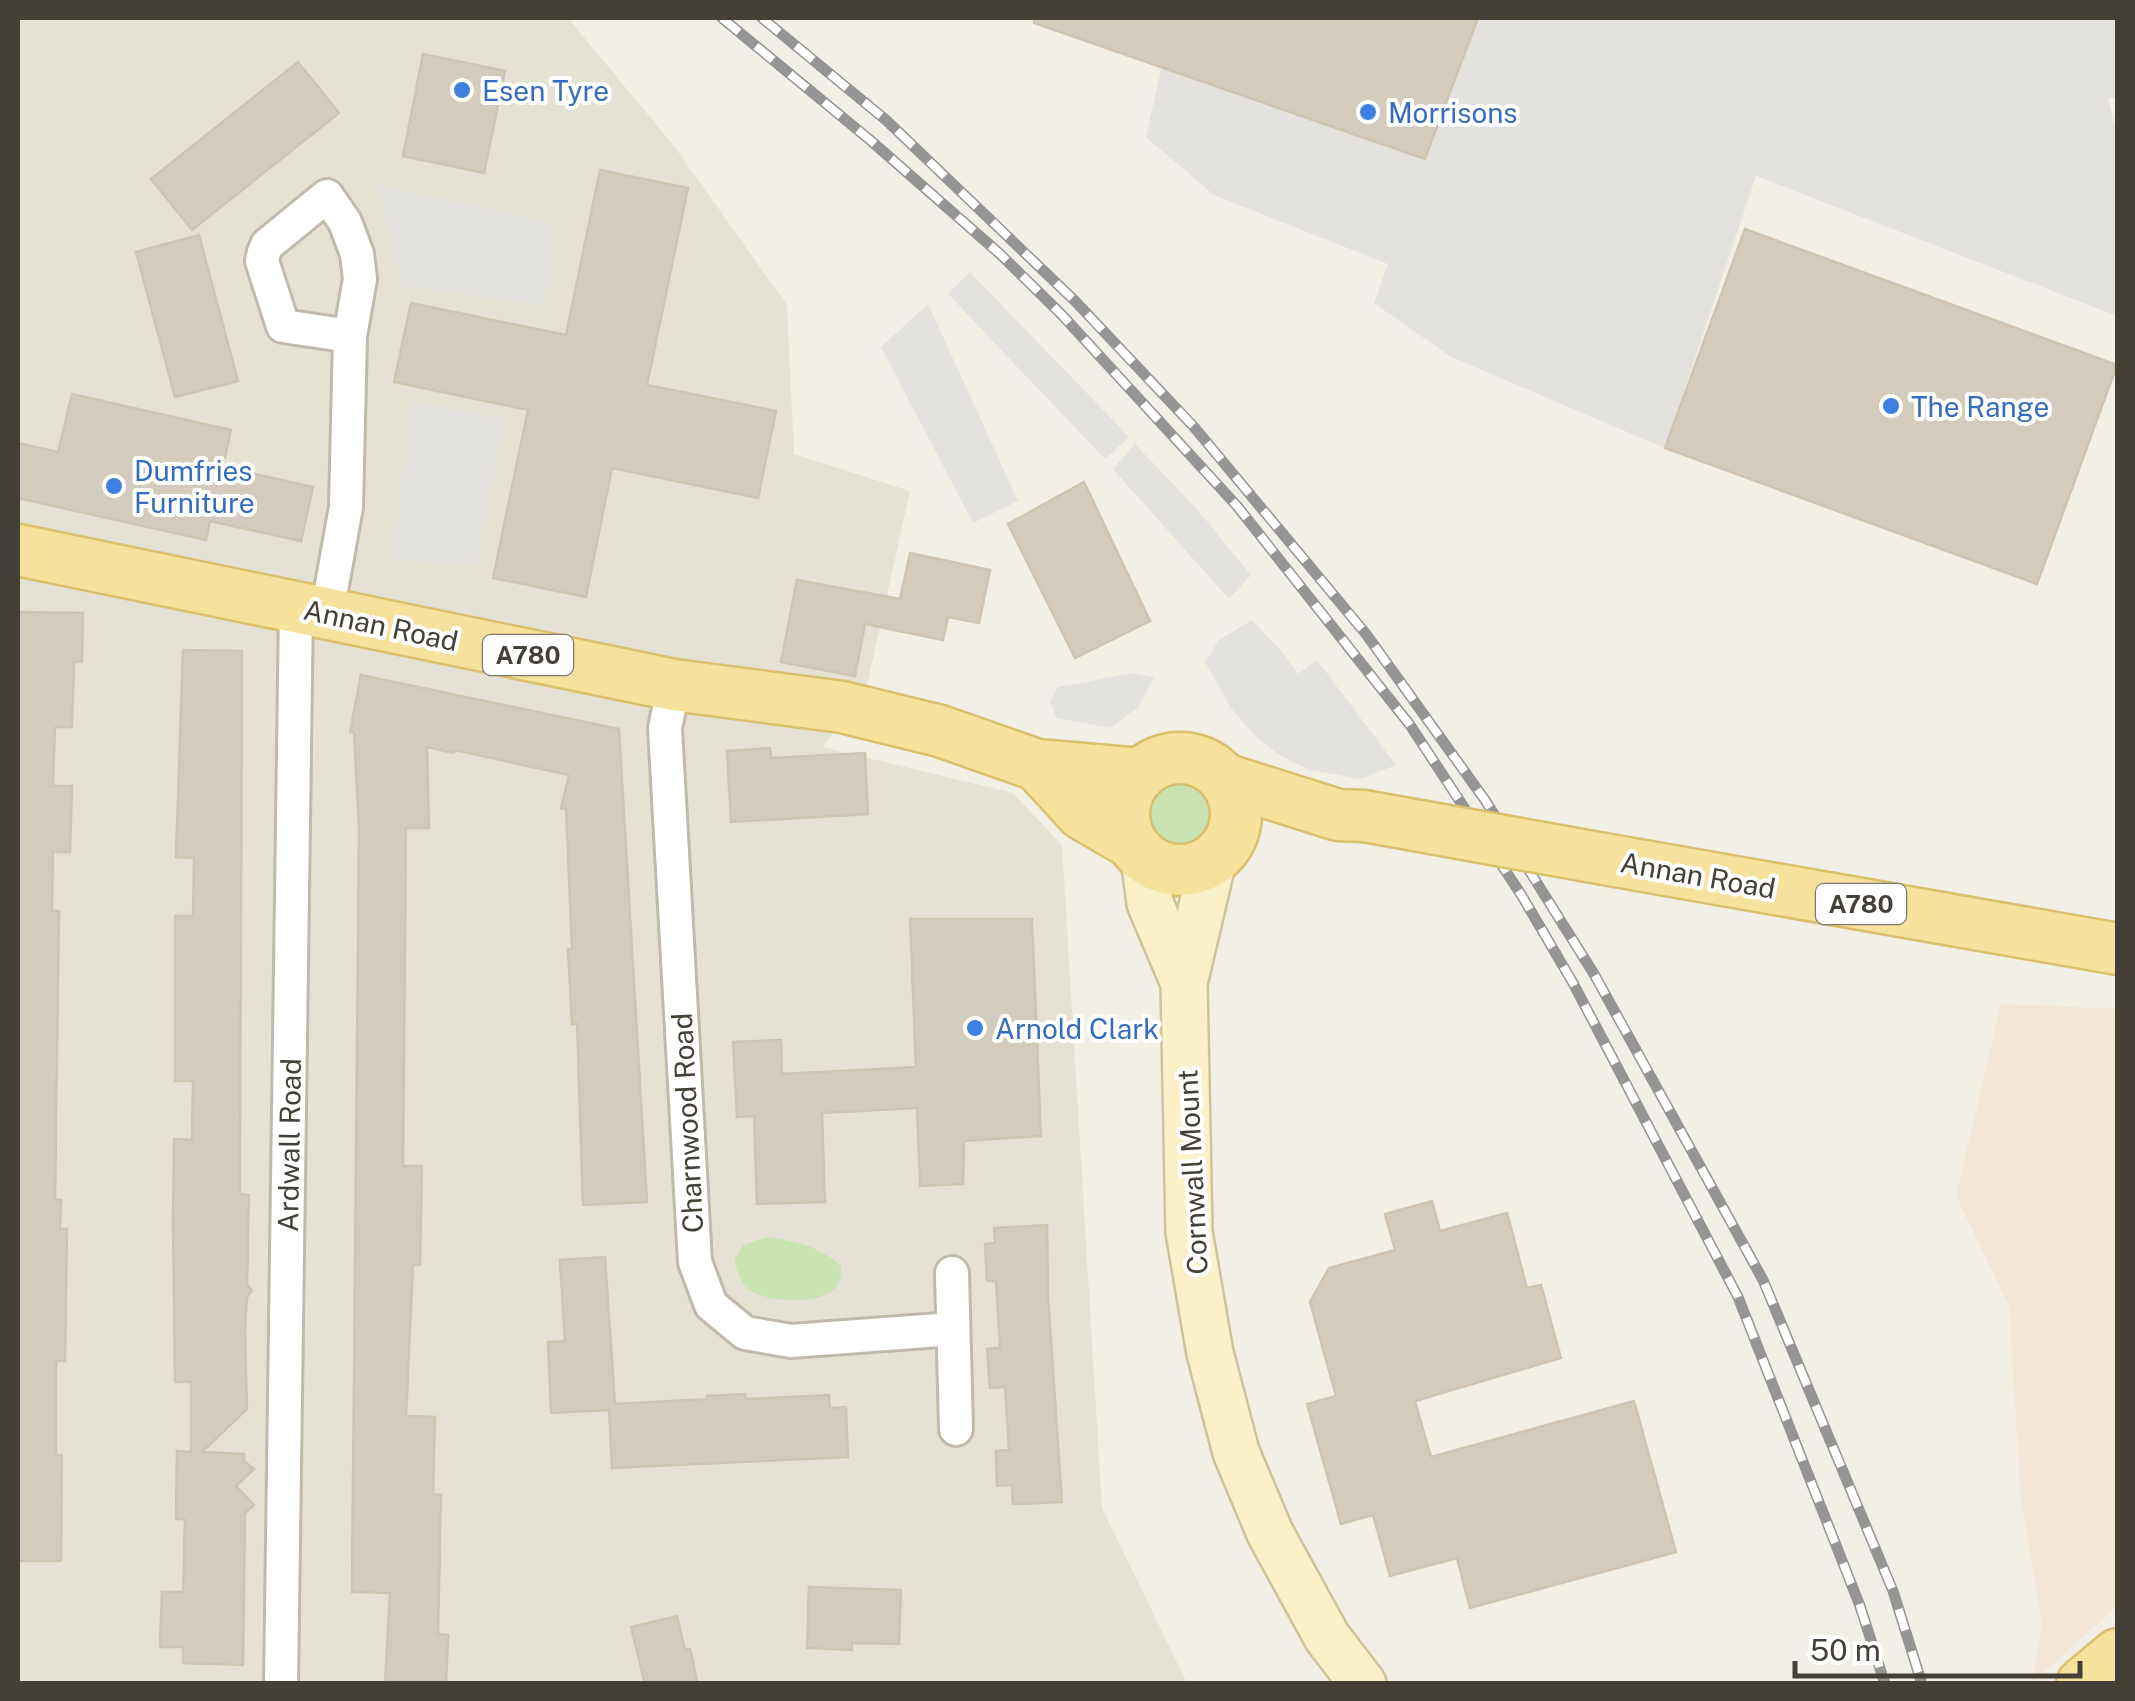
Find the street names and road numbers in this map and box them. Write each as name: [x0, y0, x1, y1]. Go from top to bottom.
street label: Annan Road: [301, 593, 461, 657]
road number: A780: [483, 635, 573, 675]
street label: Annan Road: [1618, 845, 1778, 905]
road number: A780: [1816, 884, 1906, 924]
street label: Charnwood Road: [665, 1012, 709, 1234]
street label: Ardwall Road: [271, 1058, 307, 1232]
street label: Cornwall Mount: [1170, 1069, 1214, 1275]

